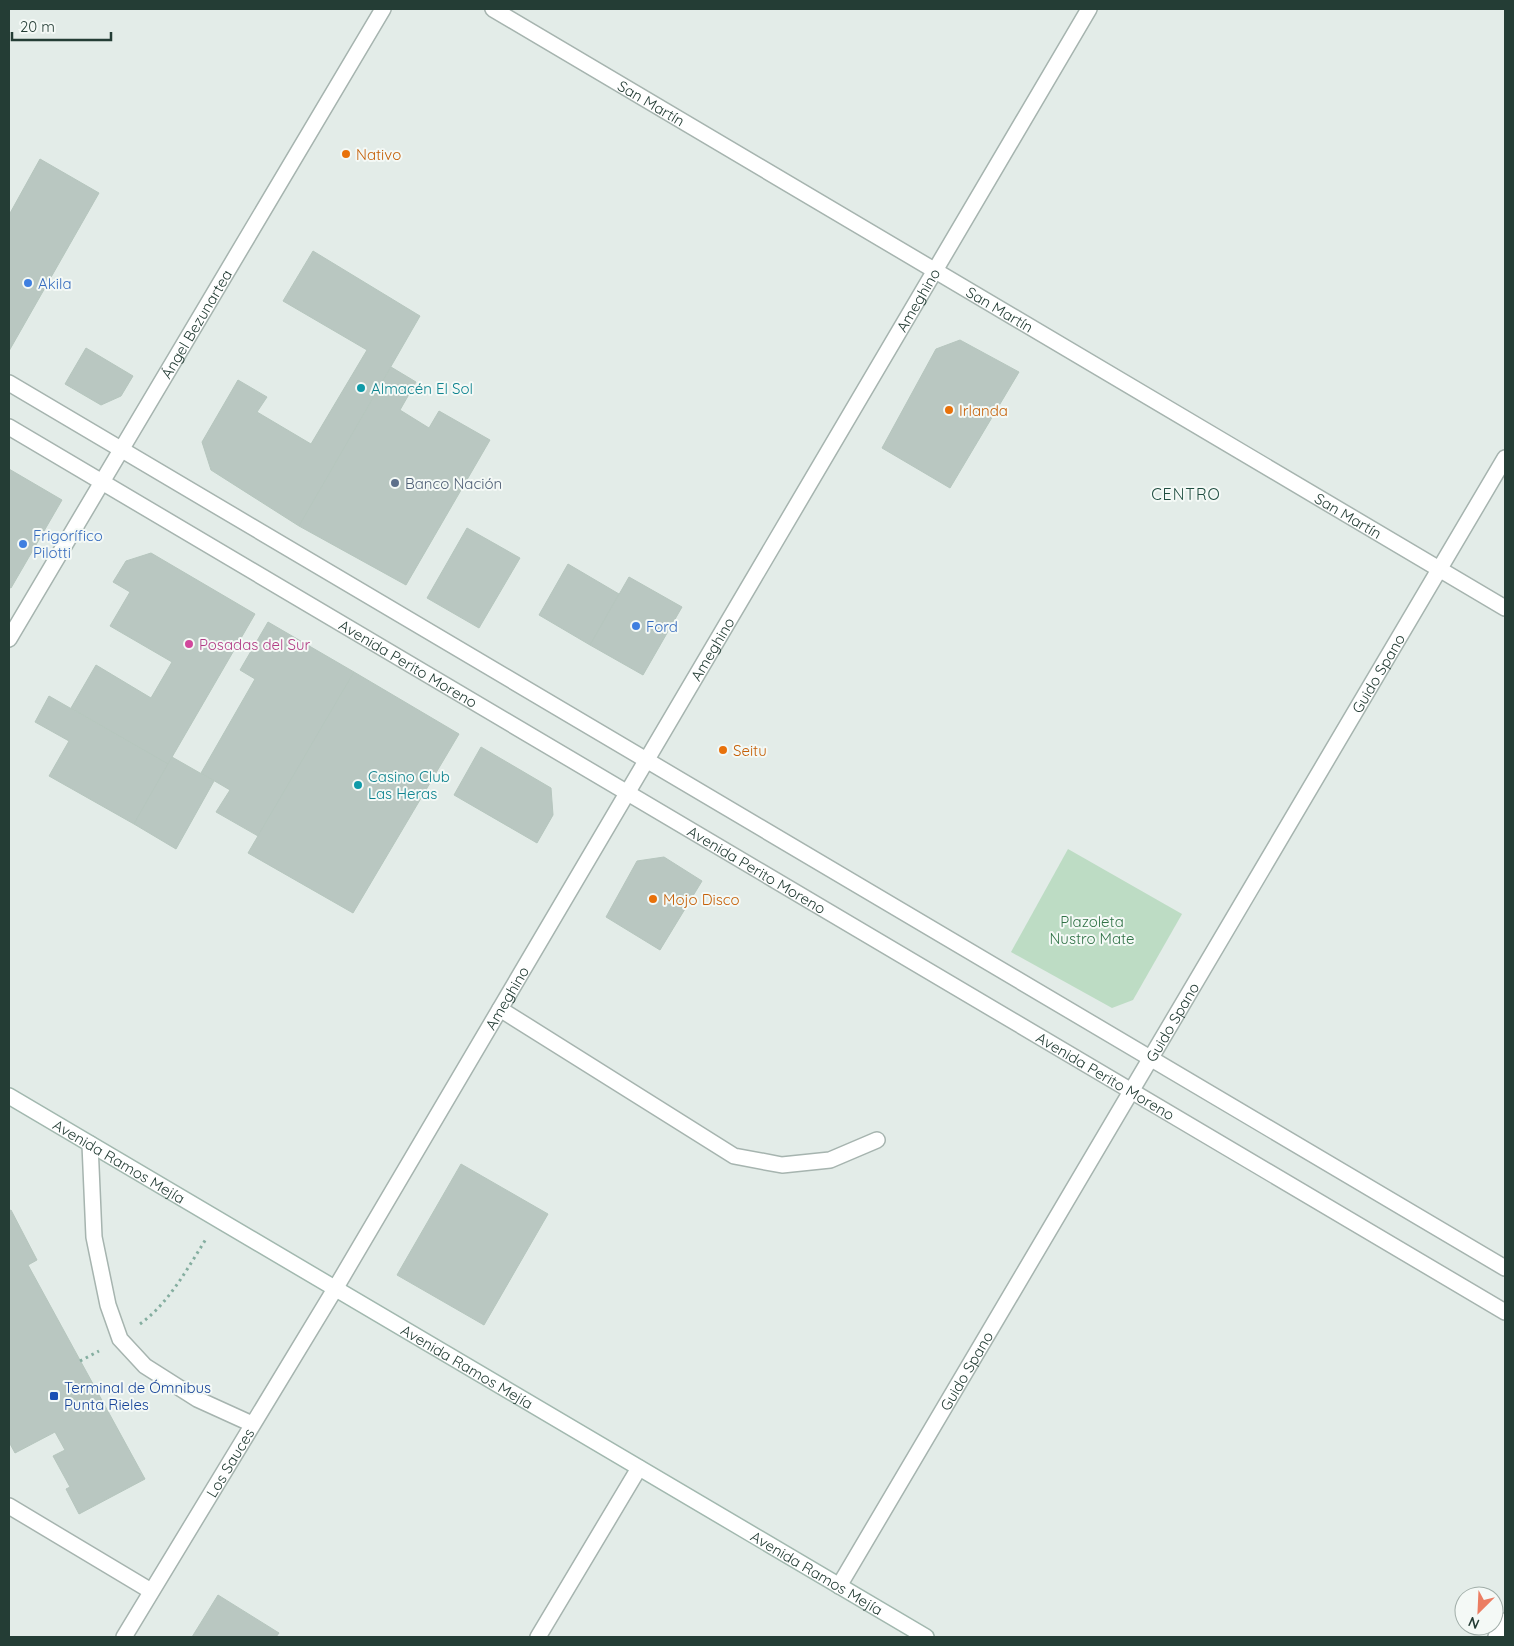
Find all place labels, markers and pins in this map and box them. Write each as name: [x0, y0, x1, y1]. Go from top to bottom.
place label: Nativo: [356, 145, 401, 164]
marker: Nativo: [340, 148, 352, 160]
place label: Akila: [38, 274, 71, 293]
marker: Akila: [22, 277, 34, 289]
place label: Almacén El Sol: [371, 379, 473, 398]
marker: Almacén El Sol: [355, 382, 367, 394]
place label: Irlanda: [959, 401, 1008, 420]
marker: Irlanda: [943, 404, 955, 416]
place label: Banco Nación: [405, 474, 502, 493]
marker: Banco Nación: [389, 477, 401, 489]
place label: Frigorífico Pilotti: [33, 526, 103, 562]
marker: Frigorífico Pilotti: [17, 538, 29, 550]
place label: Ford: [646, 617, 678, 636]
marker: Ford: [630, 620, 642, 632]
place label: Posadas del Sur: [199, 635, 310, 654]
marker: Posadas del Sur: [183, 638, 195, 650]
place label: Seitu: [733, 741, 767, 760]
marker: Seitu: [717, 744, 729, 756]
place label: Casino Club Las Heras: [368, 767, 450, 803]
marker: Casino Club Las Heras: [352, 779, 364, 791]
place label: Mojo Disco: [663, 890, 740, 909]
marker: Mojo Disco: [647, 893, 659, 905]
place label: Terminal de Ómnibus Punta Rieles: [64, 1378, 211, 1414]
marker: Terminal de Ómnibus Punta Rieles: [48, 1390, 60, 1402]

